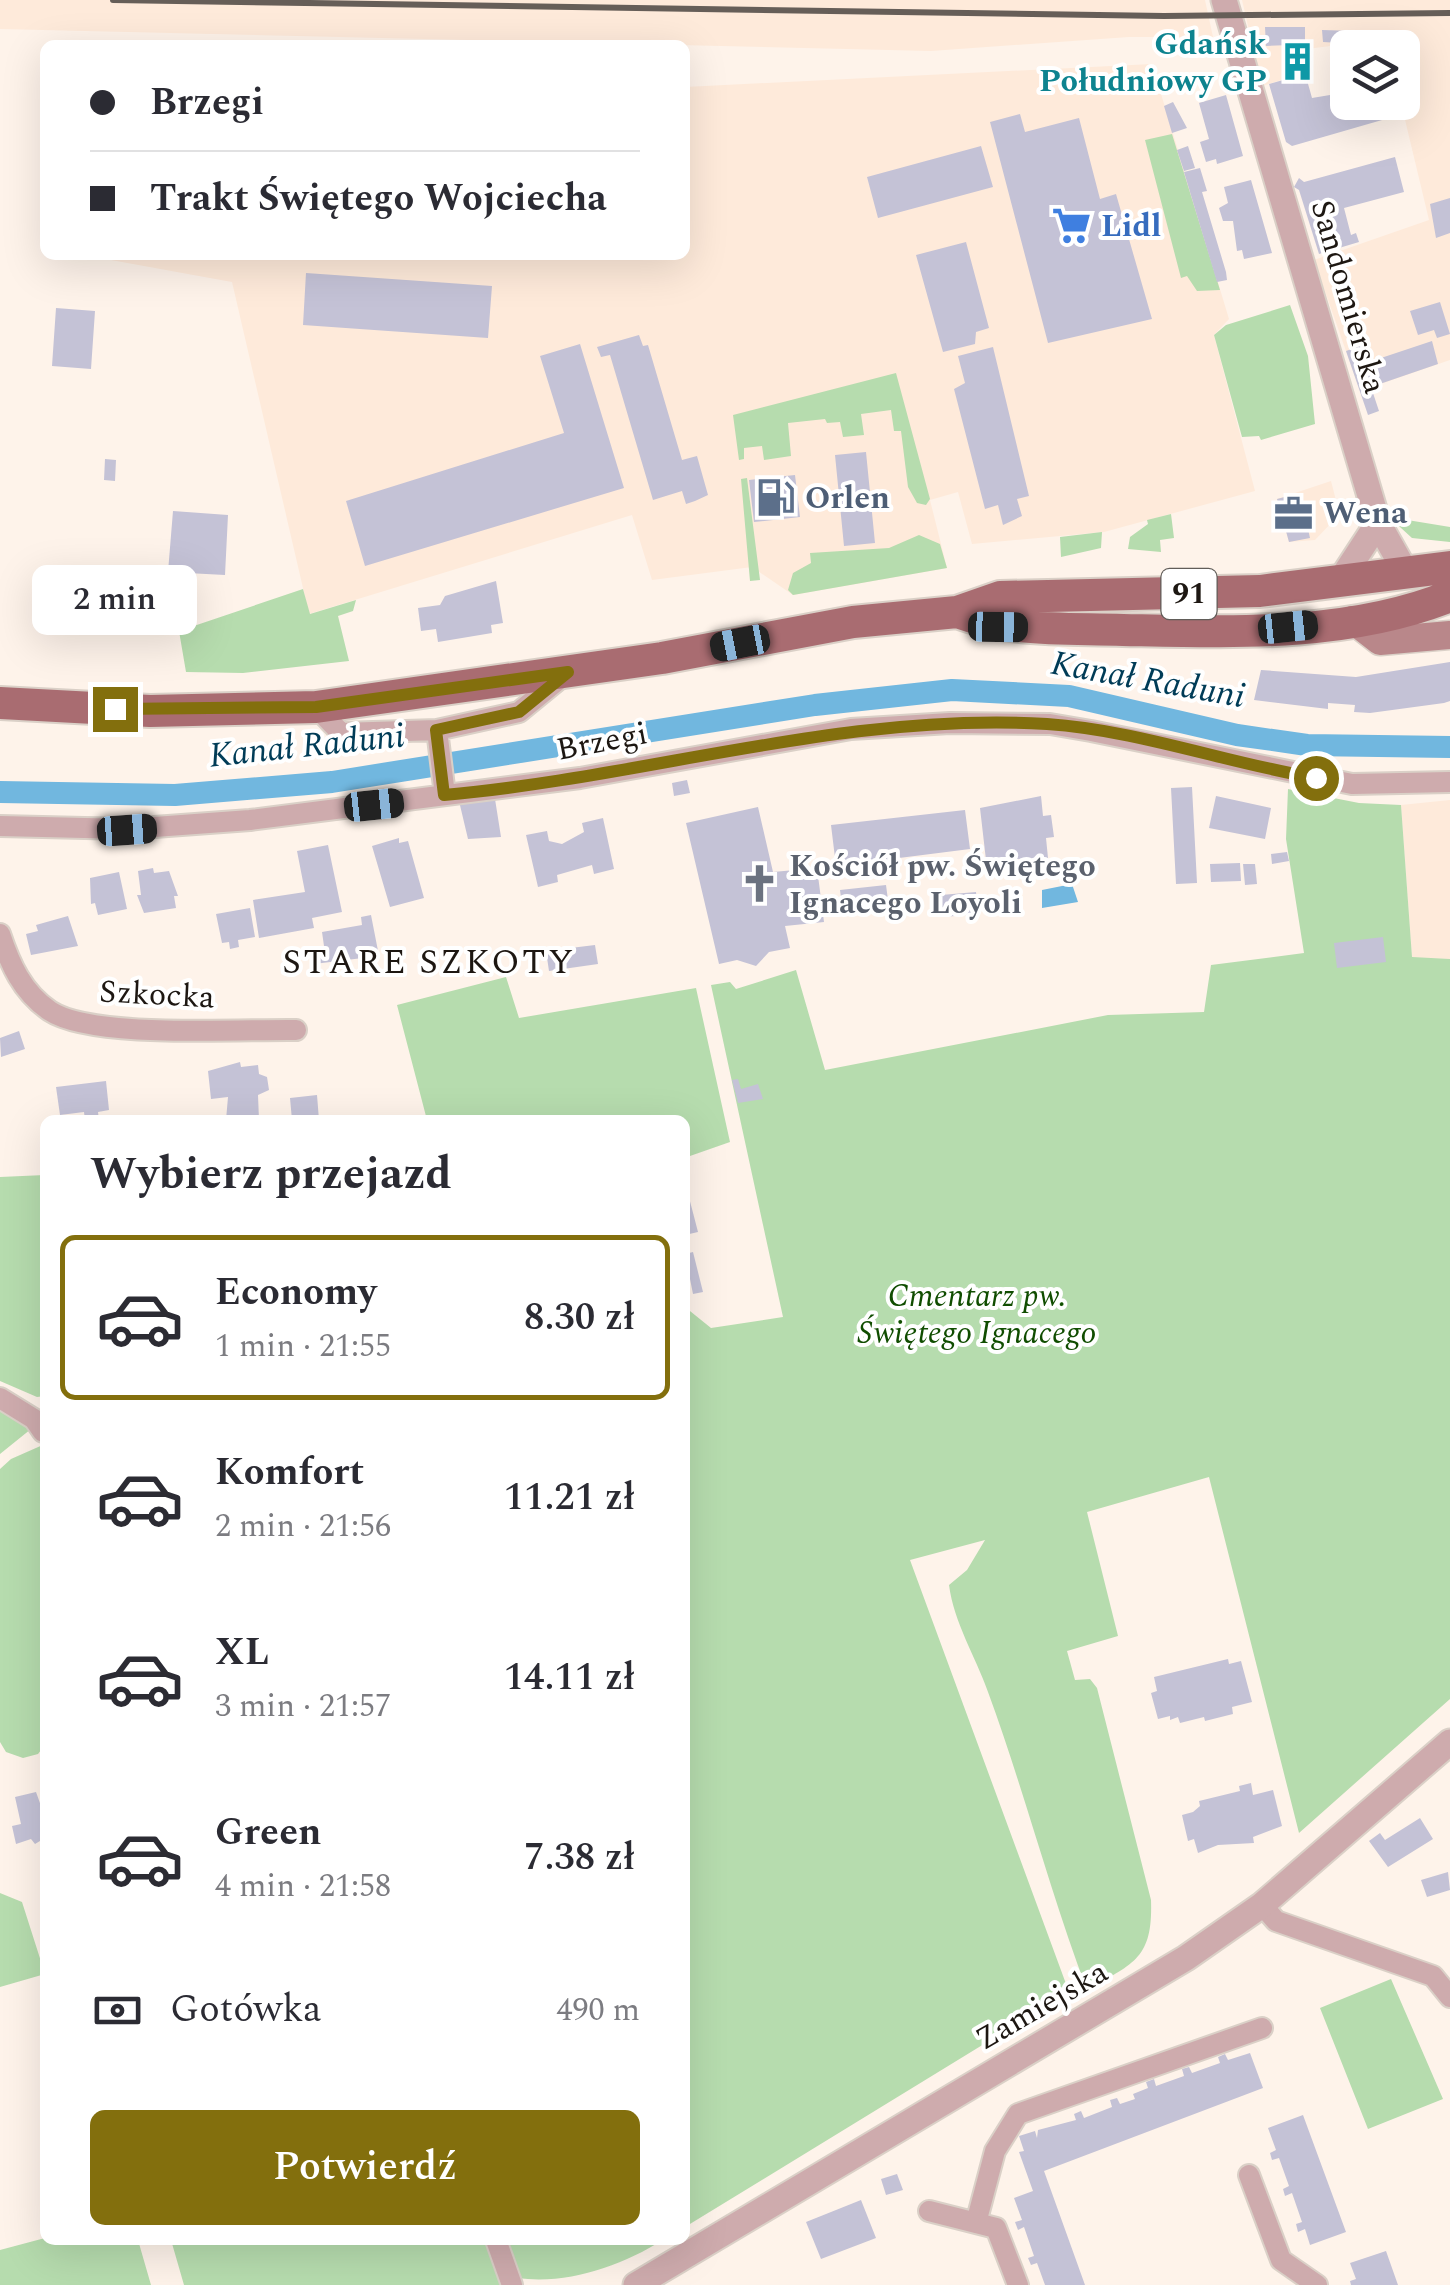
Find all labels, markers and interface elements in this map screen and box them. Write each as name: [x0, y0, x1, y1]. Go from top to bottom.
place label: Gdańsk Południowy GP: [1039, 20, 1268, 106]
map controls: [1330, 30, 1420, 120]
button: layers: [1330, 30, 1420, 120]
building icon: Gdańsk Południowy GP: [1276, 41, 1318, 83]
text: Brzegi: [150, 74, 264, 132]
text: Trakt Świętego Wojciecha: [150, 170, 607, 228]
street label: Sandomierska: [1297, 194, 1399, 400]
place label: Lidl: [1101, 202, 1162, 251]
supermarket icon: Lidl: [1050, 205, 1092, 247]
place label: Orlen: [805, 474, 890, 523]
fuel station icon: Orlen: [754, 477, 796, 519]
place label: Wena: [1323, 489, 1408, 538]
office icon: Wena: [1272, 492, 1314, 534]
callout: 2 min: [32, 564, 198, 634]
road number: 91: [1162, 569, 1216, 619]
text: 2 min: [73, 575, 156, 624]
car: [1257, 609, 1319, 645]
car: [968, 611, 1028, 643]
car: [708, 623, 772, 663]
water label: Kanał Raduni: [1047, 637, 1249, 723]
route end: [93, 687, 138, 732]
water label: Kanał Raduni: [206, 709, 408, 783]
street label: Brzegi: [552, 709, 652, 775]
route start: [1294, 756, 1339, 801]
car: [343, 787, 405, 823]
car: [96, 813, 158, 847]
place label: Kościół pw. Świętego Ignacego Loyoli: [789, 842, 1096, 928]
church icon: Kościół pw. Świętego Ignacego Loyoli: [738, 863, 780, 905]
district label: STARE SZKOTY: [282, 936, 576, 989]
street label: Szkocka: [98, 968, 216, 1023]
text: Wybierz przejazd: [90, 1140, 452, 1209]
text: Economy: [215, 1264, 376, 1322]
park label: Cmentarz pw. Świętego Ignacego: [858, 1272, 1096, 1358]
icon: car: [95, 1273, 185, 1363]
text: 8.30 zł: [524, 1289, 635, 1347]
text: 1 min · 21:55: [215, 1322, 391, 1371]
text: Komfort: [215, 1444, 364, 1502]
icon: car: [95, 1453, 185, 1543]
text: 11.21 zł: [504, 1469, 635, 1527]
text: 2 min · 21:56: [215, 1502, 391, 1551]
text: XL: [215, 1624, 269, 1682]
icon: car: [95, 1633, 185, 1723]
text: 14.11 zł: [504, 1649, 635, 1707]
text: 3 min · 21:57: [215, 1682, 391, 1731]
text: Green: [215, 1804, 322, 1862]
icon: car: [95, 1813, 185, 1903]
text: 7.38 zł: [524, 1829, 635, 1887]
text: 4 min · 21:58: [215, 1862, 391, 1911]
street label: Zamiejska: [966, 1948, 1118, 2064]
text: Gotówka: [170, 1981, 322, 2039]
icon: cash: [90, 1983, 145, 2038]
text: 490 m: [556, 1986, 640, 2035]
button: Potwierdź: [90, 2110, 640, 2225]

